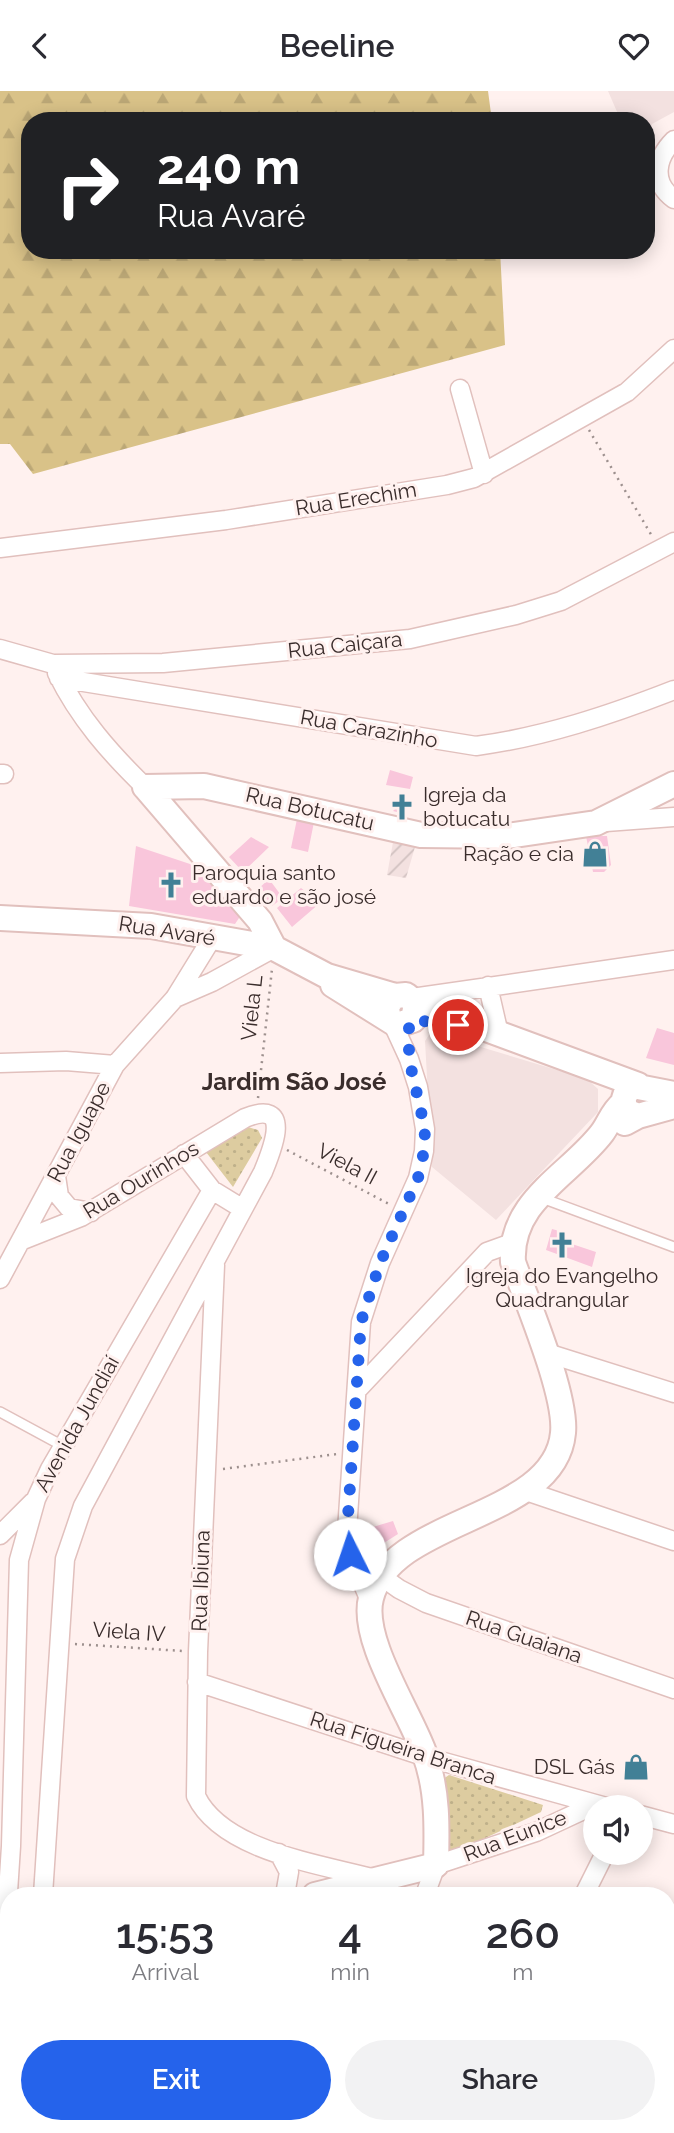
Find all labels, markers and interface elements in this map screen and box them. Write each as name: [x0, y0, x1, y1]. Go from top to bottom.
icon: back: [21, 27, 59, 65]
text: Beeline: [279, 27, 395, 64]
icon: heart: [615, 27, 653, 65]
text: 240 m: [157, 138, 300, 195]
icon: right: [42, 140, 133, 231]
text: Rua Avaré: [157, 197, 305, 234]
street label: Rua Erechim: [293, 477, 418, 520]
street label: Rua Caiçara: [286, 626, 403, 663]
street label: Rua Carazinho: [298, 704, 440, 753]
street label: Rua Botucatu: [243, 782, 377, 835]
place label: Igreja da botucatu: [423, 782, 510, 831]
church icon: Igreja da botucatu: [387, 792, 417, 822]
shop icon: Ração e cia: [580, 839, 610, 869]
place label: Ração e cia: [463, 841, 574, 866]
place label: Paroquia santo eduardo e são josé: [192, 860, 376, 909]
church icon: Paroquia santo eduardo e são josé: [156, 870, 186, 900]
street label: Rua Avaré: [117, 911, 217, 950]
street label: Viela L: [236, 974, 267, 1042]
pin: [428, 995, 488, 1055]
icon: arrive: [439, 1006, 477, 1044]
district label: Jardim São José: [202, 1067, 386, 1096]
street label: Rua Iguape: [42, 1077, 115, 1186]
street label: Rua Ourinhos: [79, 1135, 203, 1224]
street label: Viela II: [313, 1137, 381, 1190]
church icon: Igreja do Evangelho Quadrangular: [547, 1230, 577, 1260]
place label: Igreja do Evangelho Quadrangular: [466, 1263, 658, 1312]
street label: Avenida Jundiaí: [29, 1351, 124, 1496]
position arrow: [313, 1517, 387, 1591]
street label: Rua Ibiuna: [186, 1530, 215, 1632]
street label: Rua Guaiana: [463, 1605, 586, 1668]
street label: Viela IV: [92, 1616, 166, 1647]
street label: Rua Figueira Branca: [307, 1706, 499, 1789]
shop icon: DSL Gás: [621, 1752, 651, 1782]
place label: DSL Gás: [534, 1754, 615, 1779]
map controls: [583, 1795, 653, 1865]
button: sound: [583, 1795, 653, 1865]
street label: Rua Eunice: [460, 1804, 570, 1867]
text: 15:53: [116, 1909, 214, 1958]
text: 4: [338, 1909, 362, 1958]
text: 260: [486, 1909, 560, 1958]
text: Arrival: [131, 1958, 199, 1985]
text: min: [330, 1958, 370, 1985]
text: m: [512, 1958, 533, 1985]
button: Exit: [21, 2040, 331, 2120]
button: Share: [345, 2040, 655, 2120]

